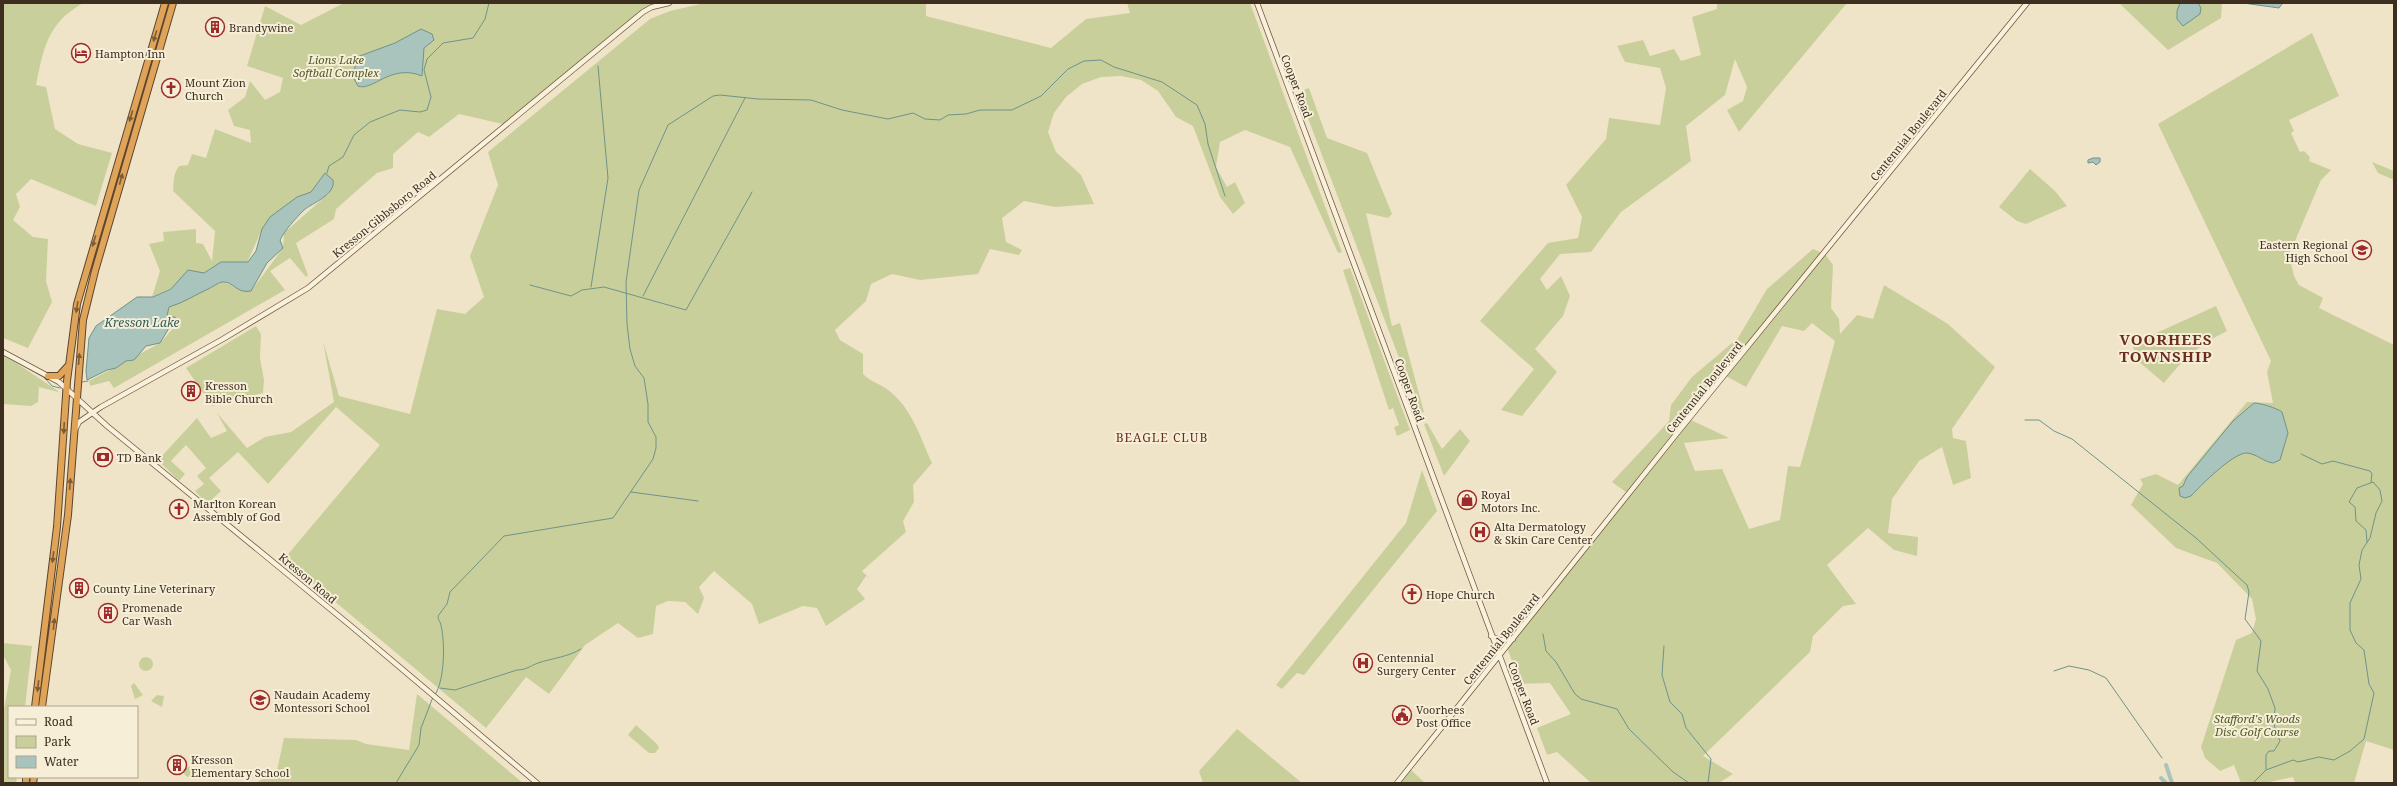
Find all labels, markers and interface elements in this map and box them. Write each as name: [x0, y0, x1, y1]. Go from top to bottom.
building icon: Brandywine: [204, 16, 226, 38]
place label: Brandywine: [229, 20, 294, 35]
one-way arrow: [152, 30, 158, 42]
hotel icon: Hampton Inn: [70, 42, 92, 64]
place label: Hampton Inn: [95, 46, 165, 61]
park label: Lions Lake Softball Complex: [293, 52, 380, 80]
street label: Cooper Road: [1278, 52, 1316, 120]
place label: Mount Zion Church: [185, 75, 246, 103]
church icon: Mount Zion Church: [160, 77, 182, 99]
street label: Centennial Boulevard: [1866, 86, 1950, 184]
one-way arrow: [128, 110, 134, 122]
street label: Kresson-Gibbsboro Road: [329, 167, 439, 261]
one-way arrow: [118, 173, 124, 185]
one-way arrow: [91, 235, 97, 247]
place label: Eastern Regional High School: [2260, 237, 2349, 265]
school or university icon: Eastern Regional High School: [2351, 239, 2373, 261]
one-way arrow: [73, 301, 79, 313]
water label: Kresson Lake: [104, 314, 180, 331]
district label: VOORHEES TOWNSHIP: [2119, 329, 2213, 366]
street label: Centennial Boulevard: [1662, 338, 1746, 436]
one-way arrow: [76, 353, 82, 365]
street label: Cooper Road: [1392, 356, 1429, 424]
place label: Kresson Bible Church: [205, 378, 273, 406]
building icon: Kresson Bible Church: [180, 380, 202, 402]
one-way arrow: [60, 422, 67, 434]
district label: BEAGLE CLUB: [1116, 429, 1208, 446]
bank icon: TD Bank: [92, 446, 114, 468]
place label: TD Bank: [117, 450, 162, 465]
one-way arrow: [67, 478, 74, 490]
place label: Royal Motors Inc.: [1481, 487, 1540, 515]
shop icon: Royal Motors Inc.: [1456, 489, 1478, 511]
place label: Marlton Korean Assembly of God: [193, 496, 281, 524]
church icon: Marlton Korean Assembly of God: [168, 498, 190, 520]
place label: Alta Dermatology & Skin Care Center: [1494, 519, 1593, 547]
hospital icon: Alta Dermatology & Skin Care Center: [1469, 521, 1491, 543]
street label: Kresson Road: [276, 549, 340, 607]
one-way arrow: [50, 551, 56, 563]
building icon: County Line Veterinary: [68, 577, 90, 599]
place label: County Line Veterinary: [93, 581, 216, 596]
church icon: Hope Church: [1401, 583, 1423, 605]
place label: Hope Church: [1426, 587, 1495, 602]
street label: Centennial Boulevard: [1459, 590, 1543, 688]
place label: Promenade Car Wash: [122, 600, 182, 628]
building icon: Promenade Car Wash: [97, 602, 119, 624]
one-way arrow: [51, 618, 57, 630]
place label: Centennial Surgery Center: [1377, 650, 1457, 678]
hospital icon: Centennial Surgery Center: [1352, 652, 1374, 674]
street label: Cooper Road: [1505, 659, 1543, 727]
one-way arrow: [35, 680, 41, 692]
place label: Naudain Academy Montessori School: [274, 687, 371, 715]
school or university icon: Naudain Academy Montessori School: [249, 689, 271, 711]
place label: Voorhees Post Office: [1416, 702, 1471, 730]
public building icon: Voorhees Post Office: [1391, 704, 1413, 726]
legend: [8, 706, 138, 778]
park label: Stafford's Woods Disc Golf Course: [2214, 711, 2300, 739]
text: Road: [44, 713, 74, 730]
text: Park: [44, 733, 72, 750]
place label: Kresson Elementary School: [191, 752, 290, 780]
text: Water: [44, 753, 79, 770]
building icon: Kresson Elementary School: [166, 754, 188, 776]

